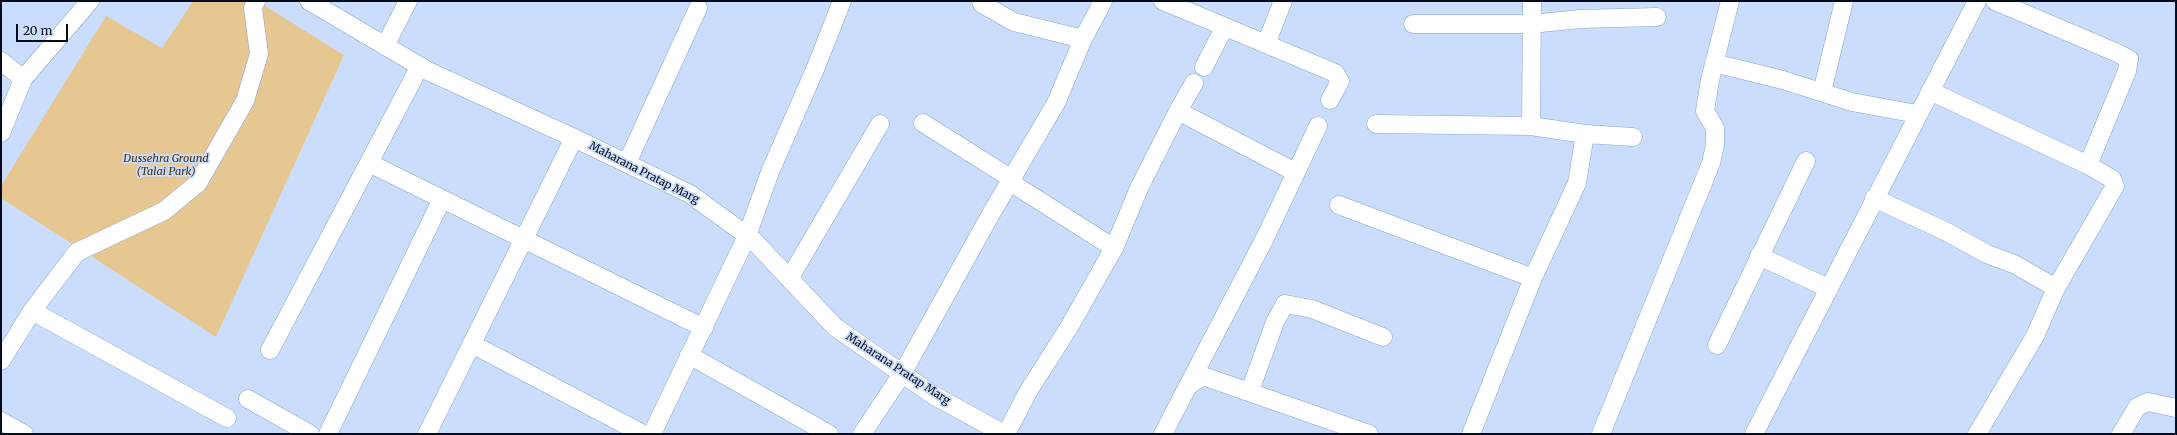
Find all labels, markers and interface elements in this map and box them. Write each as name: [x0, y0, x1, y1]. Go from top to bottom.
scale bar: [18, 16, 70, 42]
text: 20 m: [23, 23, 52, 38]
street label: Maharana Pratap Marg: [587, 139, 701, 207]
park label: Dussehra Ground (Talai Park): [123, 152, 209, 178]
street label: Maharana Pratap Marg: [843, 330, 953, 408]

